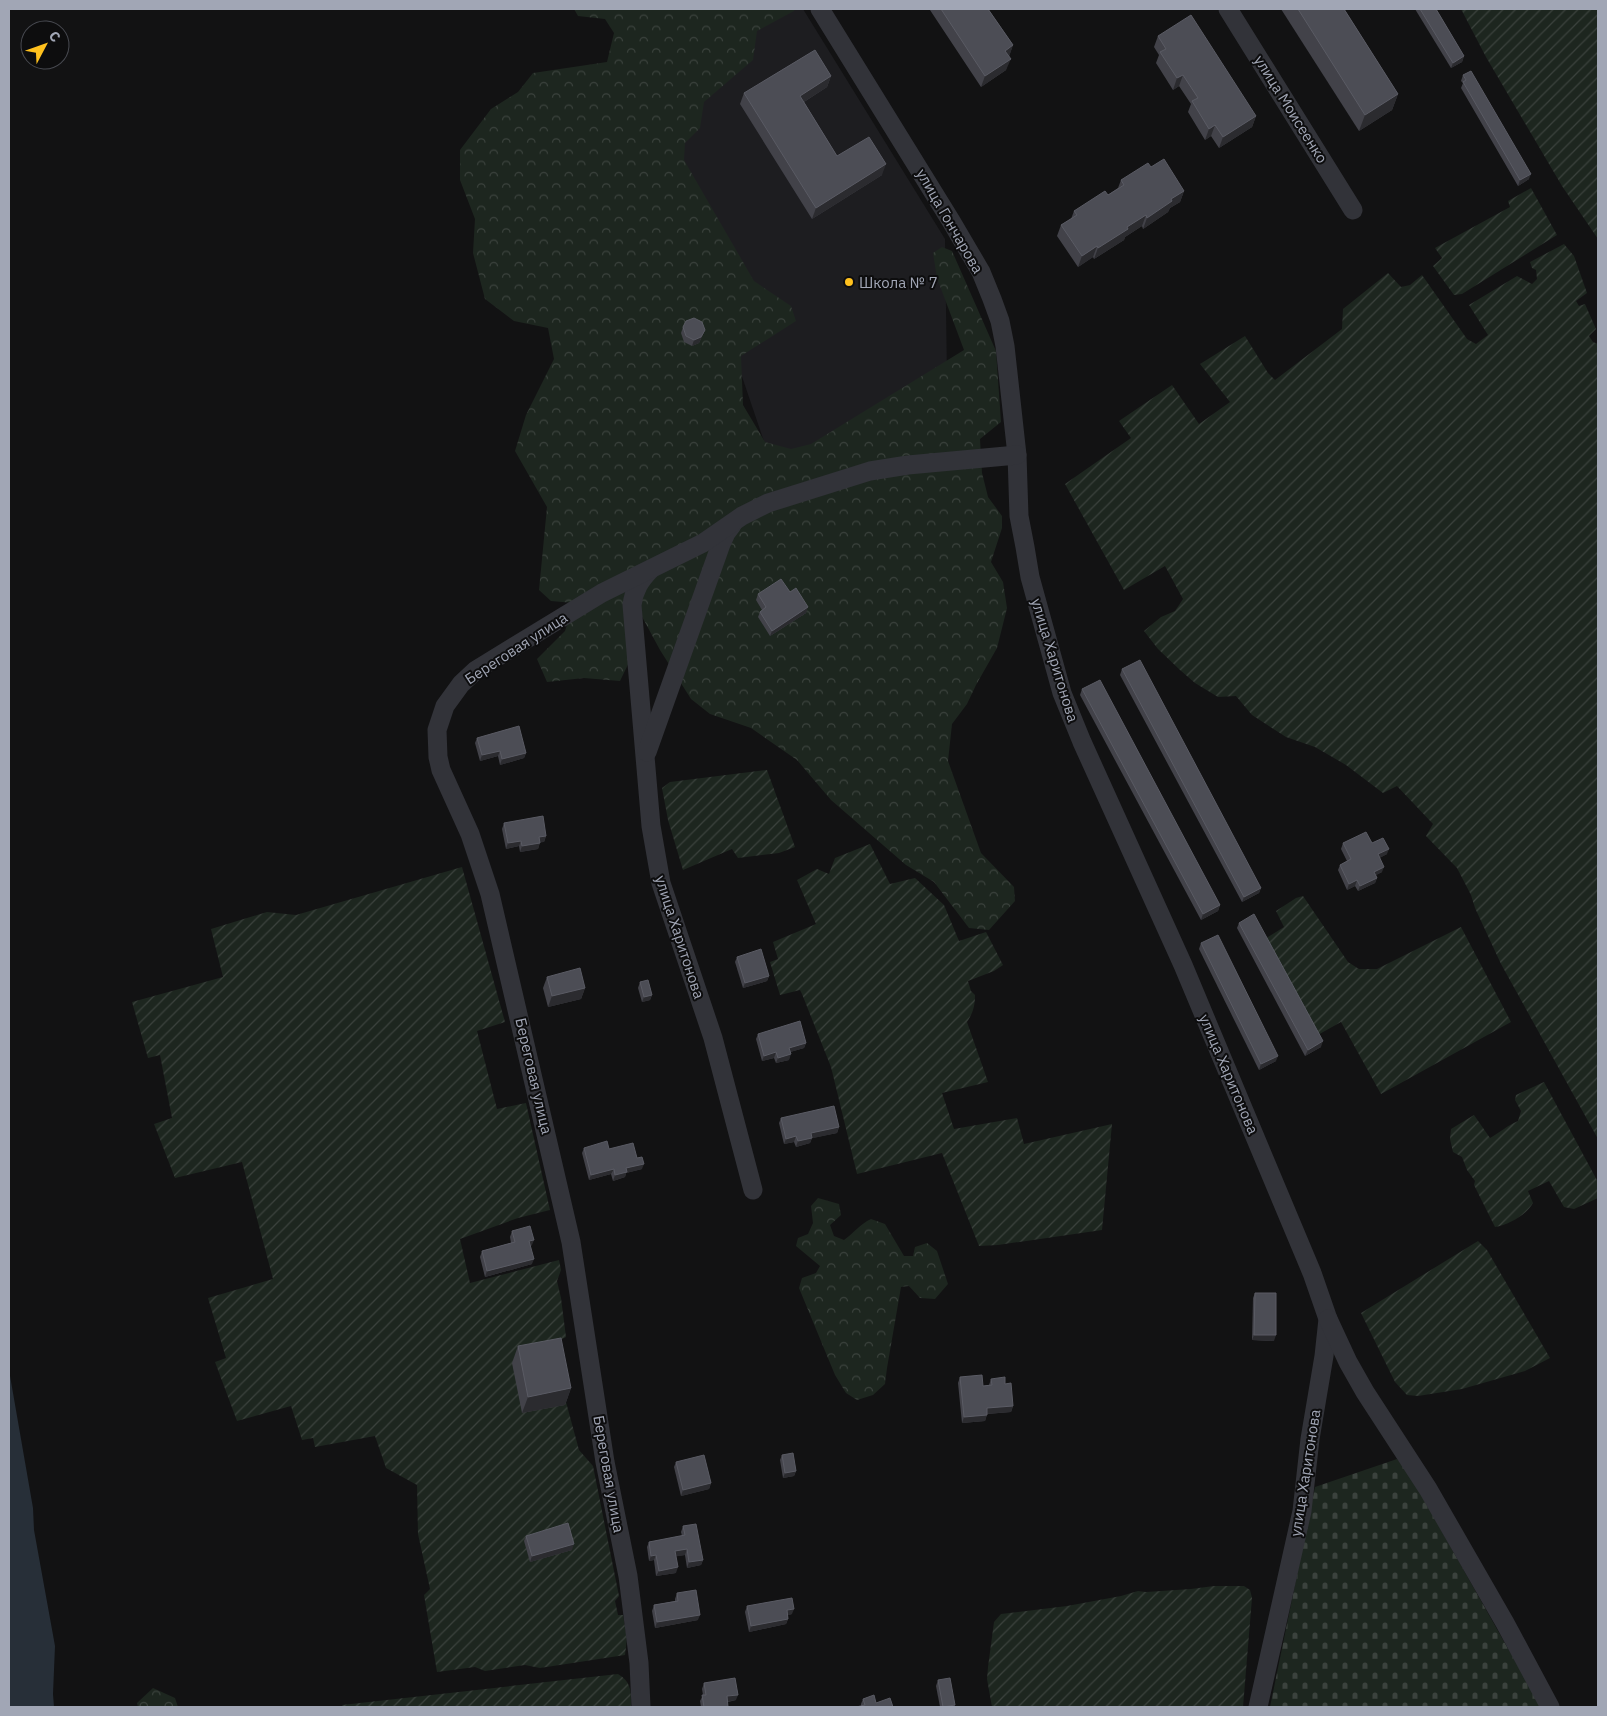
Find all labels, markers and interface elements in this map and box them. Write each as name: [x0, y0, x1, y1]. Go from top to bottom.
north arrow: [20, 20, 70, 70]
text: С: [45, 27, 65, 46]
street label: улица Моисеенко: [1250, 52, 1332, 166]
street label: улица Гончарова: [912, 165, 988, 277]
place label: Школа № 7: [859, 273, 938, 292]
marker: Школа № 7: [843, 276, 855, 288]
street label: улица Харитонова: [1027, 596, 1083, 724]
street label: Береговая улица: [461, 608, 571, 688]
street label: улица Харитонова: [651, 873, 709, 1001]
street label: улица Харитонова: [1195, 1011, 1263, 1137]
street label: Береговая улица: [511, 1016, 557, 1136]
street label: улица Харитонова: [1286, 1408, 1324, 1538]
street label: Береговая улица: [589, 1414, 629, 1534]

